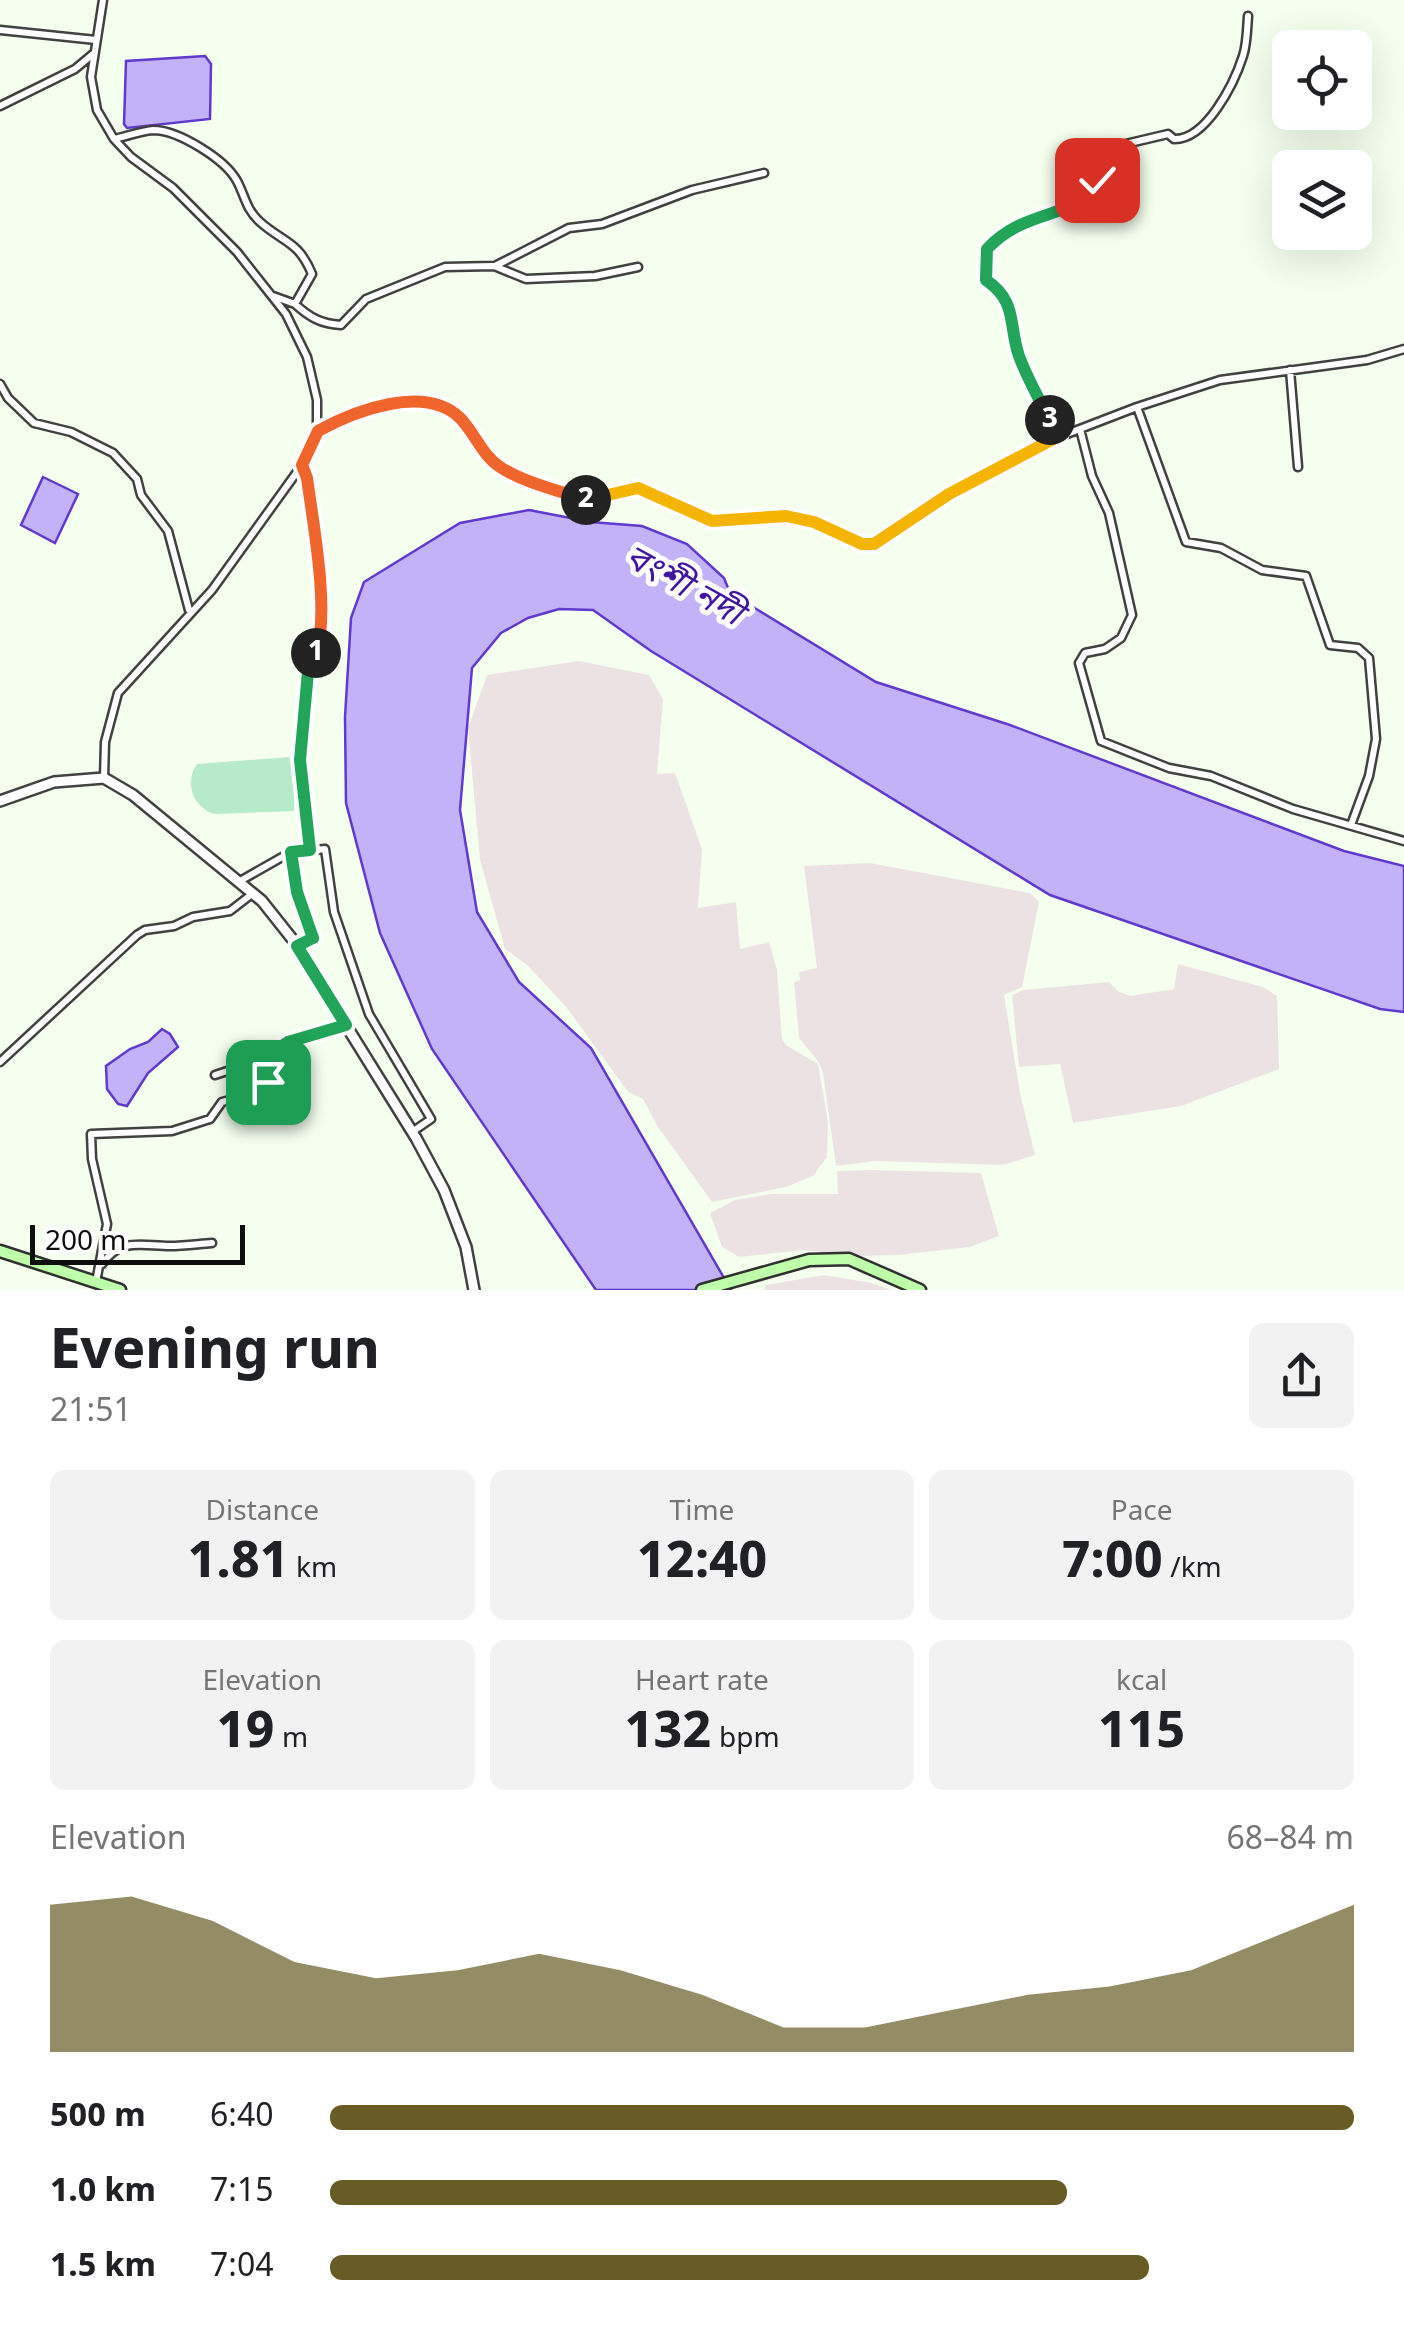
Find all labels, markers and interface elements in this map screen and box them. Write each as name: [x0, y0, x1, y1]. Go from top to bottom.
map controls: [1272, 30, 1372, 250]
button: locate: [1272, 30, 1372, 130]
pin: [1055, 138, 1140, 223]
button: layers: [1272, 150, 1372, 250]
icon: check: [1070, 153, 1125, 208]
pin: 3: [1025, 395, 1075, 445]
text: 3: [1042, 401, 1058, 438]
pin: 2: [561, 475, 611, 525]
text: 2: [578, 481, 594, 518]
water label: বংশী নদী: [616, 536, 756, 641]
pin: 1: [291, 628, 341, 678]
text: 1: [308, 634, 324, 671]
pin: [226, 1040, 311, 1125]
icon: arrive: [241, 1055, 296, 1110]
scale bar: [30, 1220, 245, 1264]
text: 200 m: [45, 1224, 127, 1261]
text: Evening run: [50, 1318, 380, 1390]
button: share: [1249, 1323, 1354, 1428]
text: 21:51: [50, 1392, 132, 1434]
text: Distance: [206, 1494, 319, 1531]
text: Time: [670, 1494, 734, 1531]
text: Pace: [1111, 1494, 1173, 1531]
text: 1.81: [187, 1531, 289, 1597]
text: 12:40: [637, 1531, 767, 1597]
text: 7:00: [1062, 1531, 1163, 1597]
text: km: [289, 1551, 337, 1588]
text: /km: [1163, 1551, 1222, 1588]
text: Elevation: [203, 1664, 322, 1701]
text: Heart rate: [635, 1664, 769, 1701]
text: kcal: [1116, 1664, 1167, 1701]
text: 19: [216, 1701, 275, 1767]
text: 132: [624, 1701, 712, 1767]
text: 115: [1098, 1701, 1185, 1767]
text: m: [275, 1721, 308, 1758]
text: bpm: [712, 1721, 780, 1758]
text: Elevation: [50, 1820, 187, 1862]
text: 68–84 m: [1227, 1820, 1354, 1862]
text: 500 m: [50, 2097, 146, 2139]
text: 6:40: [210, 2097, 274, 2139]
text: 1.0 km: [50, 2172, 156, 2214]
text: 7:15: [210, 2172, 274, 2214]
text: 1.5 km: [50, 2247, 156, 2289]
text: 7:04: [210, 2247, 274, 2289]

